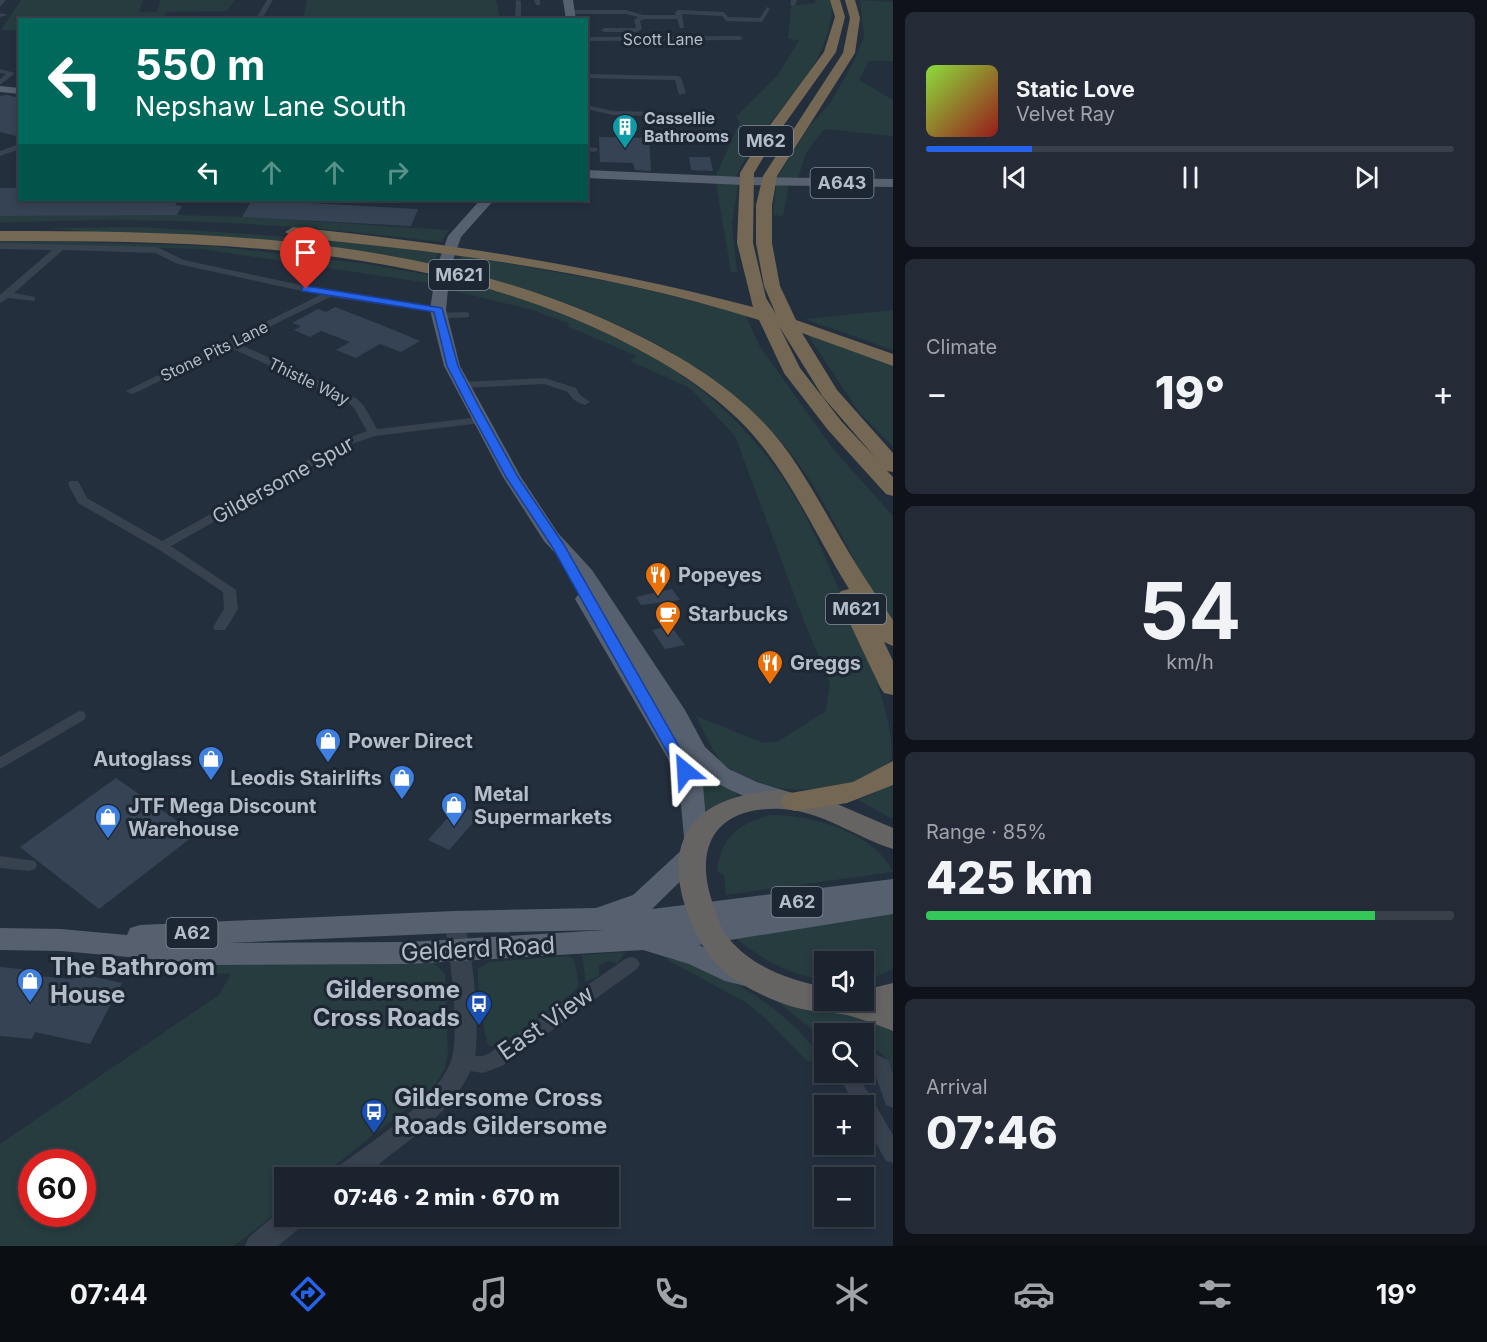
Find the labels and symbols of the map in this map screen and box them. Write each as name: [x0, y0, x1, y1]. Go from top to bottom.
street label: Scott Lane: [623, 29, 703, 49]
place label: Cassellie Bathrooms: [644, 108, 729, 146]
building icon: Cassellie Bathrooms: [610, 112, 640, 150]
road number: M62: [739, 126, 793, 156]
road number: A643: [810, 168, 874, 198]
pin: [280, 227, 331, 289]
road number: M621: [429, 260, 489, 290]
street label: Stone Pits Lane: [157, 316, 271, 386]
street label: Thistle Way: [265, 353, 353, 409]
street label: Gildersome Spur: [208, 431, 358, 529]
restaurant icon: Popeyes: [643, 560, 673, 598]
place label: Popeyes: [678, 563, 762, 587]
road number: M621: [826, 594, 886, 624]
cafe icon: Starbucks: [653, 599, 683, 637]
place label: Starbucks: [688, 602, 788, 626]
restaurant icon: Greggs: [755, 648, 785, 686]
place label: Greggs: [790, 651, 861, 675]
shop icon: Power Direct: [313, 726, 343, 764]
place label: Power Direct: [348, 729, 473, 753]
position arrow: [653, 739, 717, 803]
shop icon: Autoglass: [196, 744, 226, 782]
place label: Autoglass: [93, 747, 192, 771]
shop icon: Leodis Stairlifts: [387, 763, 417, 801]
place label: Leodis Stairlifts: [230, 766, 382, 790]
place label: Metal Supermarkets: [474, 782, 612, 829]
shop icon: Metal Supermarkets: [439, 790, 469, 828]
place label: JTF Mega Discount Warehouse: [128, 794, 316, 841]
shop icon: JTF Mega Discount Warehouse: [93, 802, 123, 840]
road number: A62: [772, 887, 822, 917]
road number: A62: [166, 918, 218, 948]
street label: Gelderd Road: [400, 930, 556, 967]
place label: The Bathroom House: [50, 952, 215, 1009]
shop icon: The Bathroom House: [15, 966, 45, 1004]
place label: Gildersome Cross Roads: [313, 975, 460, 1032]
street label: East View: [492, 979, 599, 1066]
bus stop icon: Gildersome Cross Roads: [464, 989, 494, 1027]
place label: Gildersome Cross Roads Gildersome: [394, 1083, 607, 1140]
bus stop icon: Gildersome Cross Roads Gildersome: [359, 1097, 389, 1135]
speed limit sign: 60: [18, 1149, 96, 1227]

